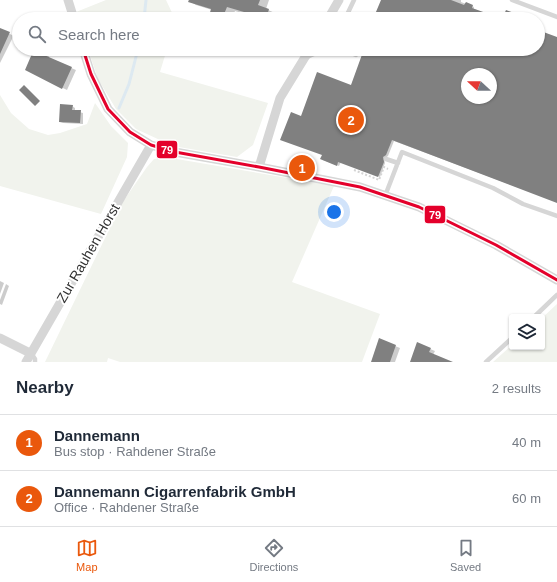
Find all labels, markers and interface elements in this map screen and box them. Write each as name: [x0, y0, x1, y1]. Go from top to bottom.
search box: [12, 12, 545, 56]
icon: search: [26, 23, 48, 45]
text: Search here: [58, 26, 140, 43]
north arrow: [461, 68, 497, 104]
pin: 2: [338, 105, 364, 135]
line badge: 79: [156, 140, 178, 159]
text: 79: [161, 144, 173, 156]
pin: 1: [289, 153, 315, 183]
street label: Zur Rauhen Horst: [53, 201, 123, 305]
your location: [324, 202, 344, 222]
line badge: 79: [424, 205, 446, 224]
text: 79: [429, 209, 441, 221]
map controls: [509, 314, 545, 350]
button: layers: [509, 314, 545, 350]
text: Nearby: [16, 378, 74, 397]
text: 2 results: [492, 381, 541, 396]
text: Dannemann: [54, 427, 140, 444]
text: 1: [25, 435, 33, 450]
text: 40 m: [512, 435, 541, 450]
text: Bus stop · Rahdener Straße: [54, 444, 216, 459]
text: Dannemann Cigarrenfabrik GmbH: [54, 483, 296, 500]
text: 2: [25, 491, 33, 506]
text: 60 m: [512, 491, 541, 506]
text: Office · Rahdener Straße: [54, 500, 199, 515]
tab: Map: [76, 537, 98, 573]
tab: Directions: [249, 537, 298, 573]
tab: Saved: [450, 537, 481, 573]

